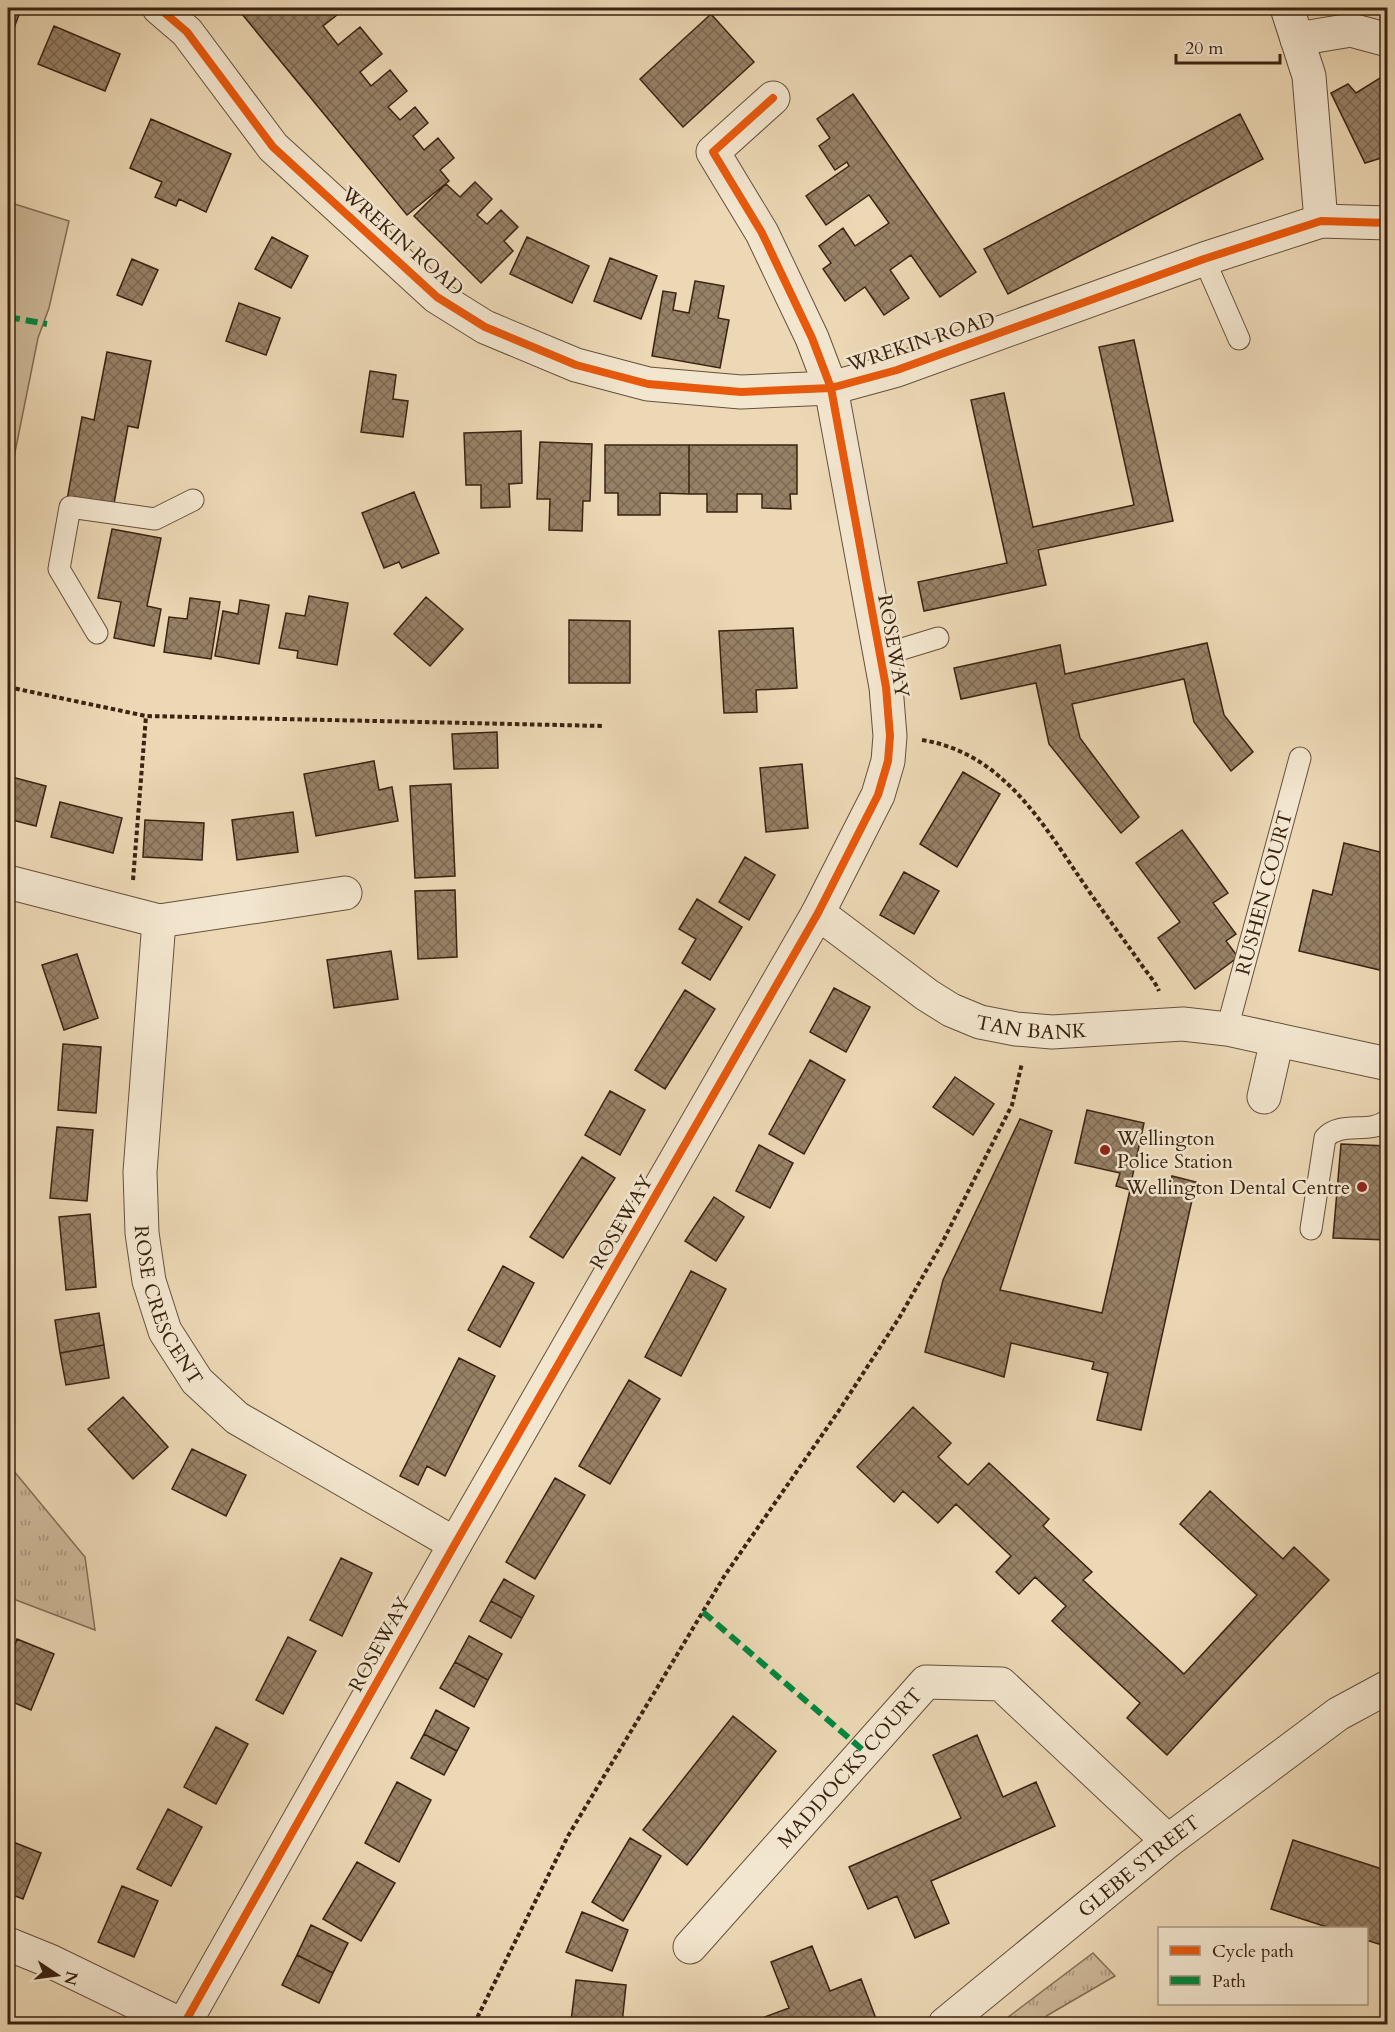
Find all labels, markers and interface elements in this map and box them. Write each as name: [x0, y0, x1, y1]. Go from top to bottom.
scale bar: [1176, 27, 1280, 65]
text: 20 m: [1185, 36, 1224, 61]
street label: WREKIN ROAD: [335, 180, 470, 302]
street label: WREKIN ROAD: [843, 305, 999, 378]
street label: ROSEWAY: [871, 592, 916, 700]
street label: RUSHEN COURT: [1229, 807, 1299, 978]
street label: TAN BANK: [974, 1009, 1088, 1046]
place label: Wellington Police Station: [1116, 1125, 1234, 1175]
marker: Wellington Police Station: [1098, 1143, 1112, 1157]
street label: ROSEWAY: [584, 1170, 659, 1274]
place label: Wellington Dental Centre: [1125, 1174, 1350, 1201]
marker: Wellington Dental Centre: [1355, 1180, 1369, 1194]
street label: ROSE CRESCENT: [128, 1225, 209, 1390]
street label: ROSEWAY: [342, 1592, 417, 1697]
street label: MADDOCKS COURT: [771, 1682, 929, 1854]
street label: GLEBE STREET: [1072, 1809, 1206, 1924]
legend: [1158, 1927, 1368, 2005]
text: Cycle path: [1212, 1939, 1294, 1964]
north arrow: [27, 1945, 87, 2005]
text: N: [58, 1969, 83, 1987]
text: Path: [1212, 1969, 1246, 1994]

